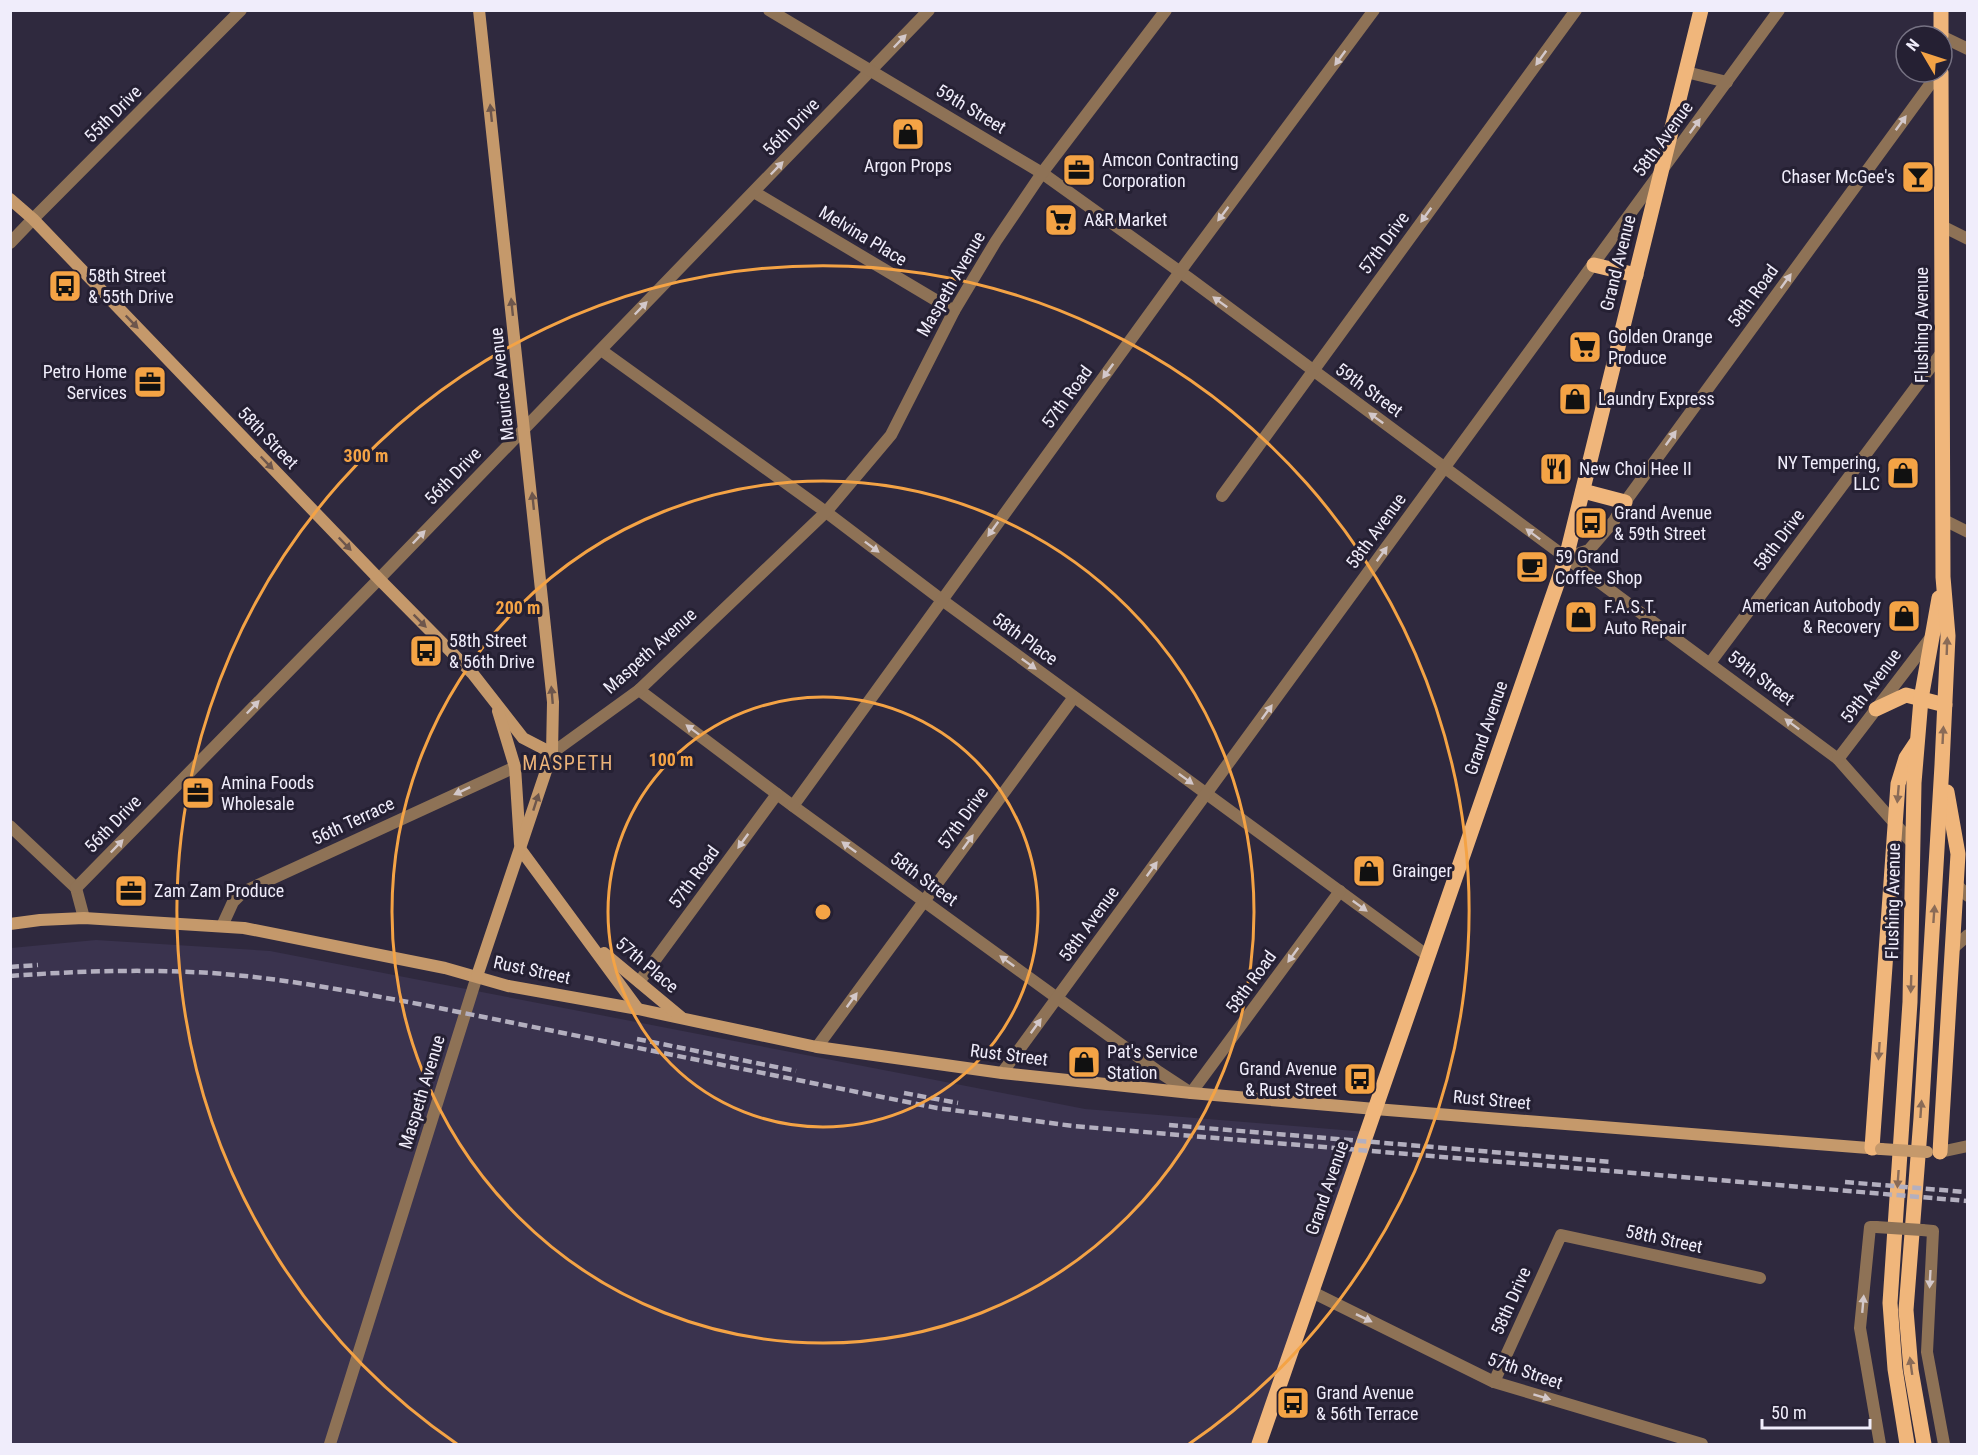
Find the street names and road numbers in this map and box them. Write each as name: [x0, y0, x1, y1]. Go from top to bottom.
street label: 59th Street: [932, 79, 1010, 138]
street label: 55th Drive: [80, 81, 145, 146]
street label: 56th Drive: [758, 94, 823, 160]
street label: 58th Avenue: [1628, 97, 1697, 180]
street label: Melvina Place: [815, 201, 911, 270]
street label: 57th Drive: [1354, 207, 1413, 278]
street label: Grand Avenue: [1595, 213, 1640, 313]
street label: Maspeth Avenue: [912, 228, 989, 340]
street label: 58th Road: [1723, 260, 1782, 331]
street label: Flushing Avenue: [1911, 267, 1932, 383]
street label: Maurice Avenue: [485, 327, 518, 441]
street label: 59th Street: [1332, 358, 1407, 421]
street label: 57th Road: [1037, 361, 1096, 432]
street label: 58th Street: [234, 402, 303, 473]
street label: 56th Drive: [420, 443, 485, 509]
street label: 58th Avenue: [1341, 489, 1410, 572]
street label: 58th Drive: [1749, 505, 1809, 575]
street label: Maspeth Avenue: [599, 603, 700, 698]
street label: 58th Place: [989, 608, 1062, 669]
street label: 59th Avenue: [1836, 644, 1905, 727]
street label: 59th Street: [1724, 646, 1799, 709]
street label: Grand Avenue: [1460, 678, 1511, 778]
street label: 57th Drive: [933, 782, 992, 853]
street label: 56th Drive: [80, 791, 145, 857]
street label: 56th Terrace: [308, 792, 397, 849]
street label: 57th Road: [664, 841, 723, 912]
street label: Flushing Avenue: [1881, 843, 1904, 959]
street label: 58th Street: [887, 847, 962, 910]
street label: 58th Avenue: [1054, 882, 1123, 965]
street label: 57th Place: [612, 932, 683, 997]
street label: 58th Road: [1221, 946, 1280, 1017]
street label: Rust Street: [492, 951, 572, 988]
street label: Maspeth Avenue: [394, 1032, 449, 1151]
street label: Rust Street: [969, 1039, 1049, 1070]
street label: Rust Street: [1452, 1086, 1532, 1113]
street label: Grand Avenue: [1301, 1138, 1352, 1238]
street label: 58th Street: [1624, 1220, 1704, 1257]
street label: 58th Drive: [1486, 1264, 1535, 1338]
street label: 57th Street: [1485, 1348, 1566, 1393]

